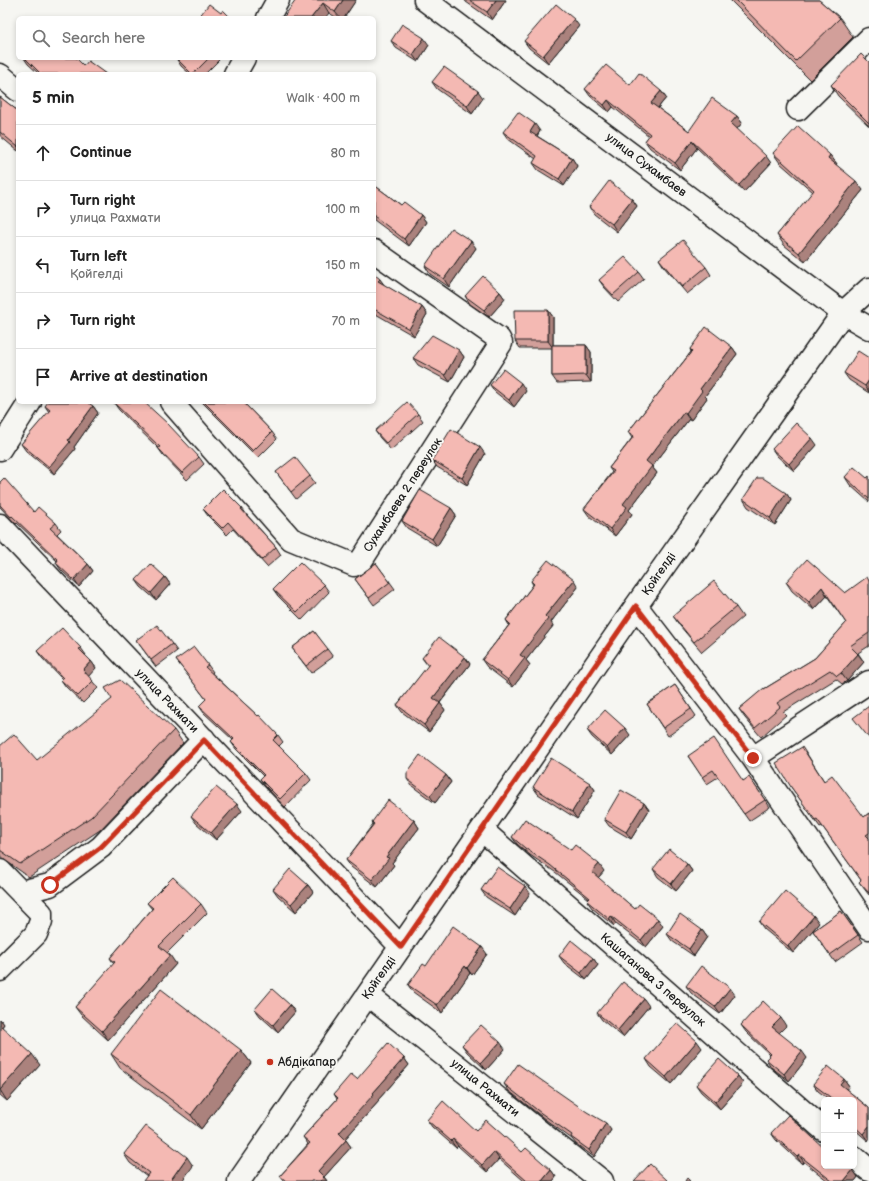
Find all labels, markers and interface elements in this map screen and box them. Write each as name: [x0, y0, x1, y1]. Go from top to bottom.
search box: [16, 16, 376, 60]
icon: search: [30, 27, 52, 49]
text: Search here: [62, 29, 145, 48]
text: 5 min: [32, 88, 75, 108]
text: Walk · 400 m: [286, 90, 360, 106]
street label: улица Сухамбаев: [603, 130, 690, 201]
icon: ahead: [32, 142, 54, 164]
text: Continue: [70, 143, 132, 162]
text: 80 m: [331, 145, 360, 161]
text: Turn right: [70, 191, 135, 210]
icon: right: [32, 198, 54, 220]
text: 100 m: [325, 201, 360, 217]
text: улица Рахмати: [70, 210, 161, 226]
text: Turn left: [70, 247, 127, 266]
icon: left: [32, 254, 54, 276]
text: 150 m: [326, 257, 360, 273]
text: Қойгелді: [70, 266, 123, 282]
icon: right: [32, 310, 54, 332]
text: Turn right: [70, 311, 135, 330]
text: 70 m: [332, 313, 360, 329]
icon: arrive: [32, 366, 54, 388]
text: Arrive at destination: [70, 367, 208, 386]
street label: Сухамбаева 2 переулок: [360, 434, 446, 555]
street label: Қойгелді: [639, 550, 679, 598]
street label: улица Рахмати: [132, 666, 202, 736]
route end: [744, 749, 762, 767]
route start: [41, 876, 59, 894]
street label: Кашаганова 3 переулок: [597, 930, 709, 1030]
street label: Қойгелді: [359, 954, 399, 1002]
place label: Абдiкапар: [277, 1055, 336, 1070]
street label: улица Рахмати: [448, 1056, 522, 1120]
marker: Абдiкапар: [265, 1057, 275, 1067]
map controls: [821, 1097, 857, 1169]
button: +: [821, 1097, 857, 1133]
button: −: [821, 1133, 857, 1169]

